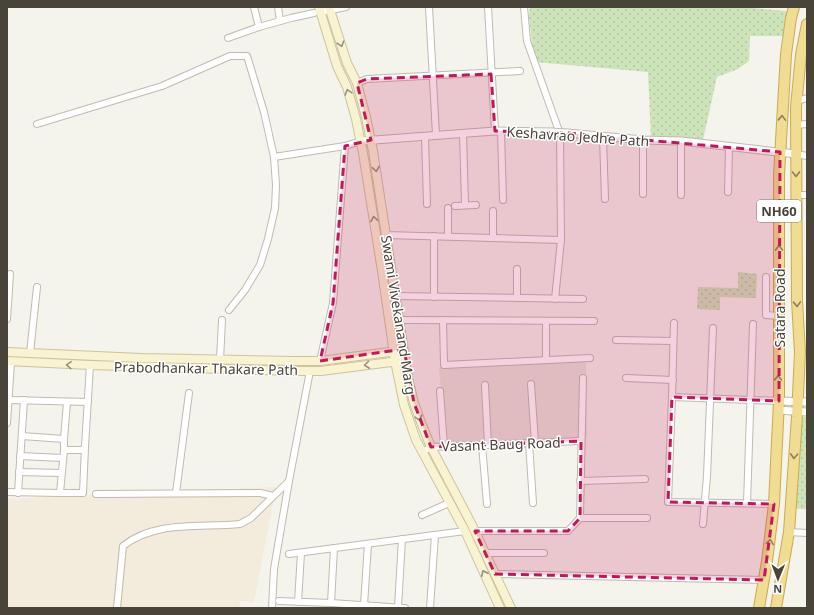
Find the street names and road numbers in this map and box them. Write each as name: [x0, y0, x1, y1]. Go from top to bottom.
street label: Keshavrao Jedhe Path: [506, 122, 650, 150]
road number: NH60: [757, 200, 801, 222]
street label: Swami Vivekanand Marg: [377, 234, 421, 396]
street label: Satara Road: [770, 268, 789, 348]
street label: Prabodhankar Thakare Path: [114, 357, 298, 379]
street label: Vasant Baug Road: [441, 432, 561, 456]

